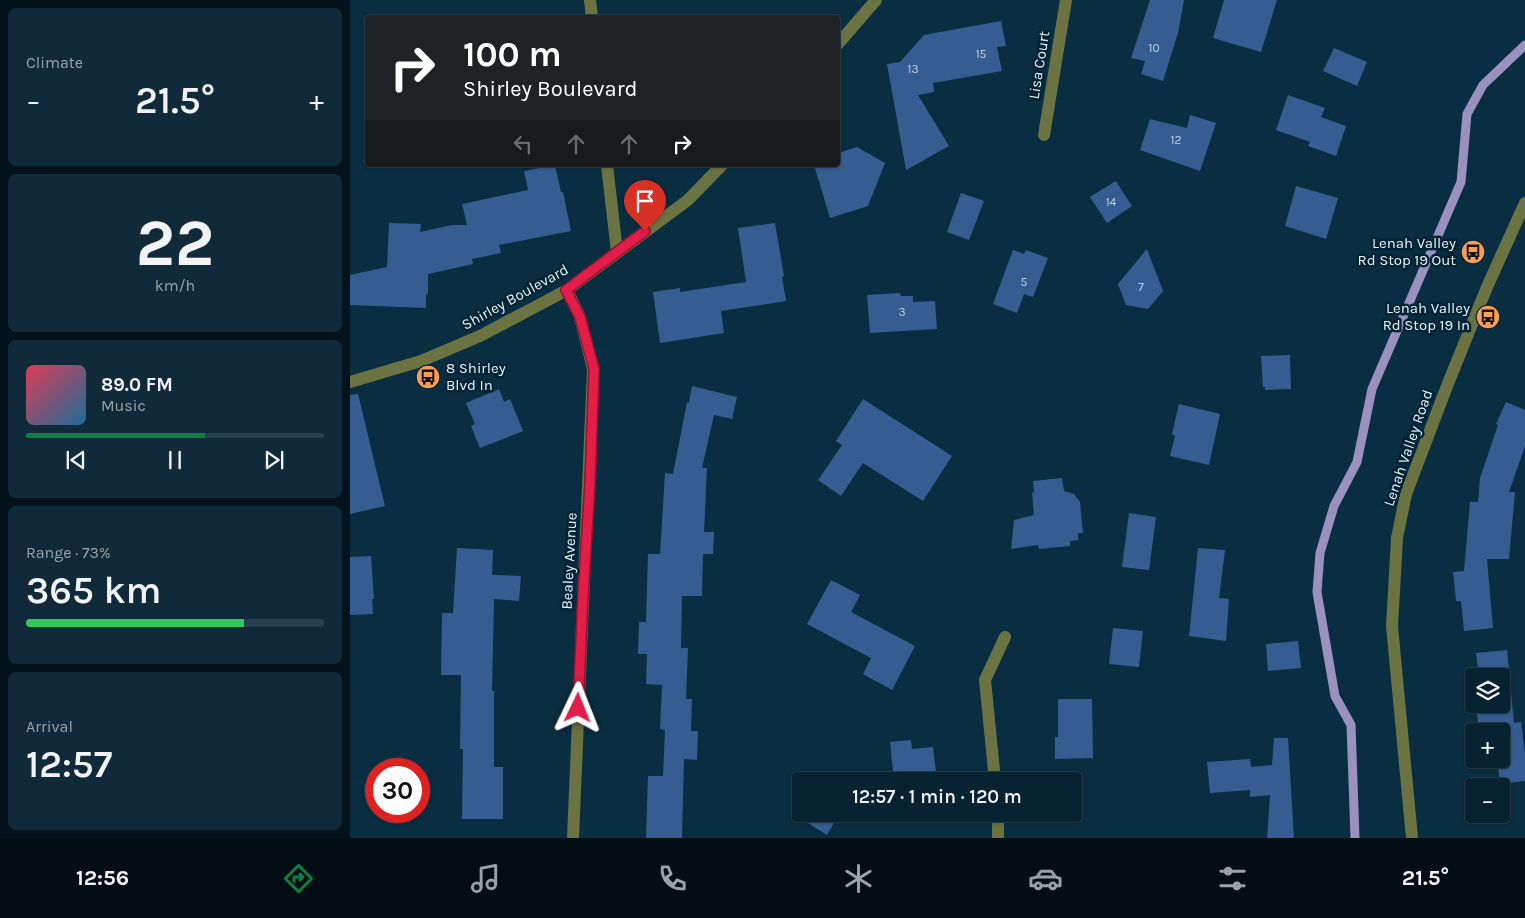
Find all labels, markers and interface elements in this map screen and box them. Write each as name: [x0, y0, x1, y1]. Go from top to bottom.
street label: Lisa Court: [1025, 29, 1053, 100]
text: 100 m: [463, 34, 562, 75]
icon: right: [380, 35, 445, 100]
house number: 10: [1148, 41, 1160, 55]
house number: 15: [976, 47, 987, 61]
text: Climate: [26, 53, 83, 72]
house number: 13: [907, 62, 919, 76]
text: Shirley Boulevard: [463, 76, 638, 102]
text: 21.5°: [135, 78, 215, 123]
text: −: [26, 84, 41, 117]
text: +: [309, 84, 324, 117]
icon: left: [509, 130, 537, 158]
icon: ahead: [562, 130, 590, 158]
icon: ahead: [615, 130, 643, 158]
icon: right: [668, 130, 696, 158]
house number: 12: [1171, 133, 1182, 147]
pin: [624, 180, 666, 231]
icon: arrive: [631, 187, 659, 215]
house number: 14: [1106, 195, 1117, 209]
text: 22: [136, 205, 214, 281]
place label: Lenah Valley Rd Stop 19 Out: [1358, 234, 1456, 269]
bus stop icon: Lenah Valley Rd Stop 19 Out: [1460, 239, 1486, 265]
street label: Shirley Boulevard: [459, 260, 571, 334]
house number: 5: [1021, 275, 1028, 289]
text: km/h: [155, 276, 195, 295]
house number: 7: [1138, 280, 1144, 294]
place label: Lenah Valley Rd Stop 19 In: [1383, 299, 1470, 334]
bus stop icon: Lenah Valley Rd Stop 19 In: [1475, 304, 1501, 330]
house number: 3: [898, 305, 906, 319]
place label: 8 Shirley Blvd In: [446, 359, 506, 394]
bus stop icon: 8 Shirley Blvd In: [415, 364, 441, 390]
text: 89.0 FM: [101, 374, 173, 396]
street label: Lenah Valley Road: [1380, 387, 1436, 509]
text: Music: [101, 396, 146, 415]
icon: previous: [62, 446, 90, 474]
icon: pause: [161, 446, 189, 474]
icon: next: [260, 446, 288, 474]
street label: Bealey Avenue: [557, 512, 581, 610]
text: Range · 73%: [26, 543, 111, 562]
text: 365 km: [26, 568, 162, 613]
map controls: [1465, 668, 1510, 823]
button: layers: [1465, 668, 1510, 713]
position arrow: [551, 681, 603, 733]
text: Arrival: [26, 717, 73, 736]
button: +: [1465, 723, 1510, 768]
text: 12:57: [26, 742, 112, 787]
speed limit sign: 30: [365, 758, 430, 823]
button: −: [1465, 778, 1510, 823]
text: 12:57 · 1 min · 120 m: [852, 786, 1022, 808]
icon: directions: [281, 861, 316, 896]
icon: music: [468, 861, 503, 896]
icon: phone: [655, 861, 690, 896]
icon: climate: [841, 861, 876, 896]
icon: car: [1028, 861, 1063, 896]
icon: filters: [1215, 861, 1250, 896]
text: 12:56: [76, 865, 129, 891]
text: 21.5°: [1402, 865, 1449, 891]

